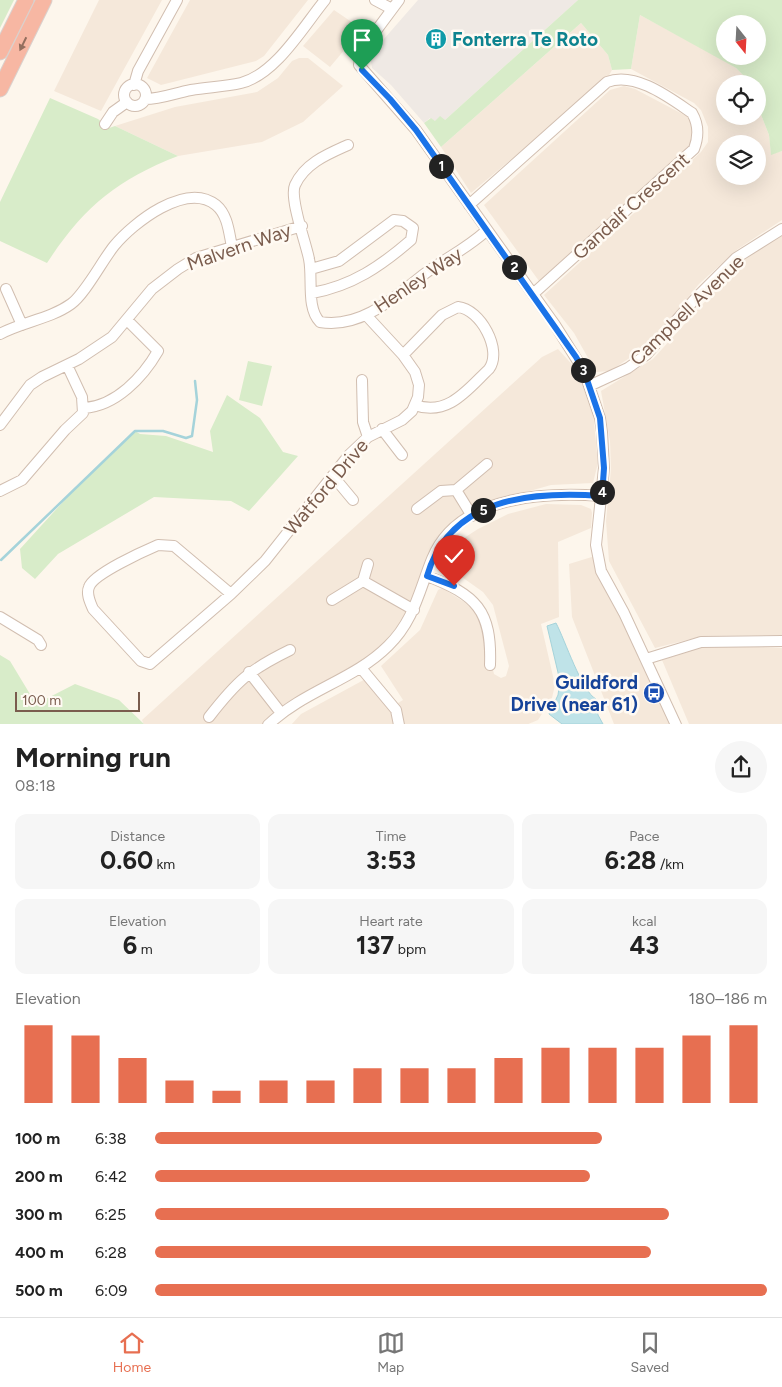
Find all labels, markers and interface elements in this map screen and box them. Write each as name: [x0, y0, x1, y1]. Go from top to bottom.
north arrow: [716, 15, 766, 65]
map controls: [716, 15, 766, 185]
pin: [341, 19, 383, 70]
icon: arrive: [348, 26, 376, 54]
building icon: Fonterra Te Roto: [424, 27, 448, 51]
place label: Fonterra Te Roto: [452, 28, 598, 51]
one-way arrow: [18, 37, 26, 51]
button: locate: [716, 75, 766, 125]
button: layers: [716, 135, 766, 185]
street label: Gandalf Crescent: [568, 148, 694, 264]
pin: 1: [428, 154, 454, 178]
text: 1: [439, 158, 444, 175]
street label: Malvern Way: [184, 218, 294, 276]
street label: Henley Way: [370, 242, 466, 318]
street label: Campbell Avenue: [625, 250, 749, 370]
pin: 2: [502, 254, 526, 280]
text: 2: [510, 259, 519, 276]
pin: 3: [570, 358, 596, 382]
text: 3: [580, 362, 587, 379]
street label: Watford Drive: [279, 434, 373, 540]
pin: 4: [590, 480, 614, 504]
text: 4: [598, 484, 607, 501]
pin: 5: [470, 498, 496, 522]
text: 5: [479, 502, 488, 519]
pin: [433, 535, 475, 586]
icon: check: [440, 542, 468, 570]
place label: Guildford Drive (near 61): [511, 671, 638, 716]
bus stop icon: Guildford Drive (near 61): [642, 681, 666, 705]
scale bar: [15, 689, 140, 713]
text: 100 m: [22, 692, 61, 709]
text: Morning run: [15, 740, 171, 774]
button: share: [715, 741, 767, 793]
text: 08:18: [15, 776, 56, 795]
text: Distance: [110, 828, 165, 845]
text: Time: [376, 828, 406, 845]
text: Pace: [629, 828, 659, 845]
text: 0.60: [100, 845, 153, 875]
text: 3:53: [366, 845, 416, 875]
text: 6:28: [605, 845, 656, 875]
text: km: [153, 856, 175, 873]
text: /km: [656, 856, 684, 873]
text: Elevation: [109, 913, 166, 930]
text: Heart rate: [359, 913, 423, 930]
text: kcal: [632, 913, 657, 930]
text: 6: [123, 930, 137, 960]
text: 137: [356, 930, 394, 960]
text: 43: [629, 930, 659, 960]
text: m: [137, 941, 153, 958]
text: bpm: [394, 941, 426, 958]
text: Elevation: [15, 989, 81, 1008]
text: 180–186 m: [688, 989, 767, 1008]
text: 100 m: [15, 1129, 60, 1148]
text: 6:38: [95, 1129, 127, 1148]
text: 200 m: [15, 1167, 63, 1186]
text: 6:42: [95, 1167, 127, 1186]
text: 300 m: [15, 1205, 62, 1224]
text: 6:25: [95, 1205, 126, 1224]
text: 400 m: [15, 1243, 64, 1262]
text: 6:28: [95, 1243, 127, 1262]
text: 500 m: [15, 1281, 63, 1300]
text: 6:09: [95, 1281, 127, 1300]
tab: Home: [113, 1329, 151, 1376]
tab: Map: [377, 1329, 405, 1376]
tab: Saved: [631, 1329, 669, 1376]

